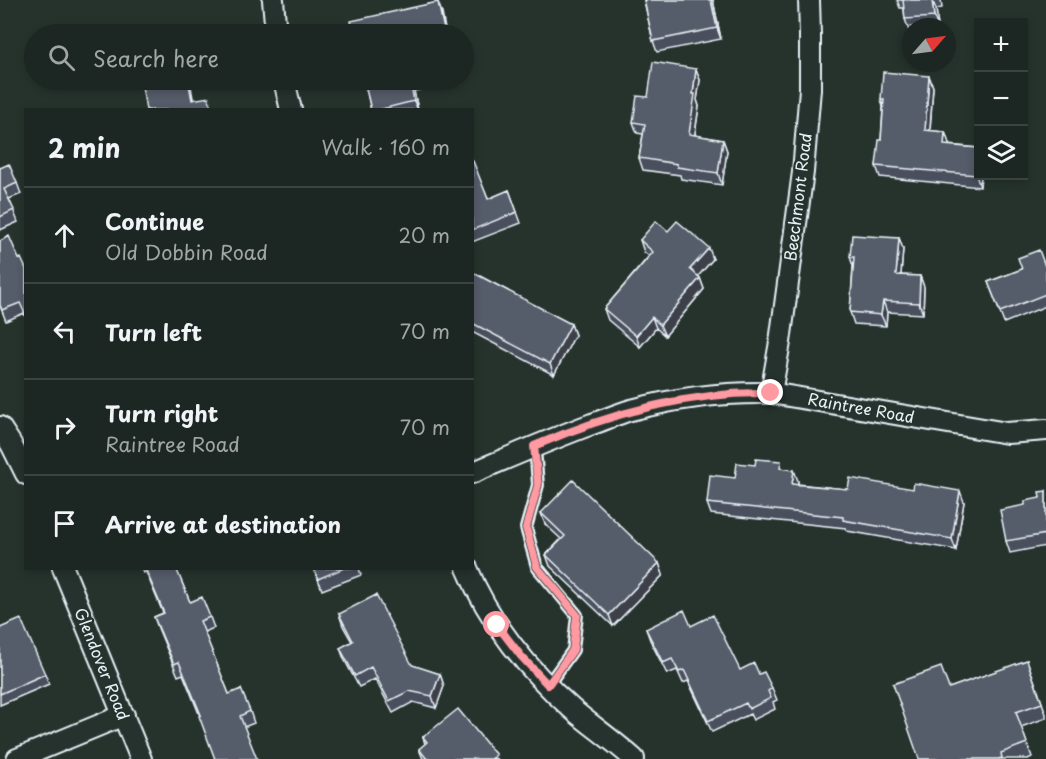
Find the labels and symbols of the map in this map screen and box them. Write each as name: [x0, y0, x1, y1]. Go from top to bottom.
north arrow: [902, 18, 956, 72]
street label: Beechmont Road: [777, 131, 817, 262]
route end: [757, 379, 783, 405]
street label: Raintree Road: [806, 386, 916, 428]
street label: Glendover Road: [69, 604, 136, 724]
route start: [483, 611, 509, 637]

